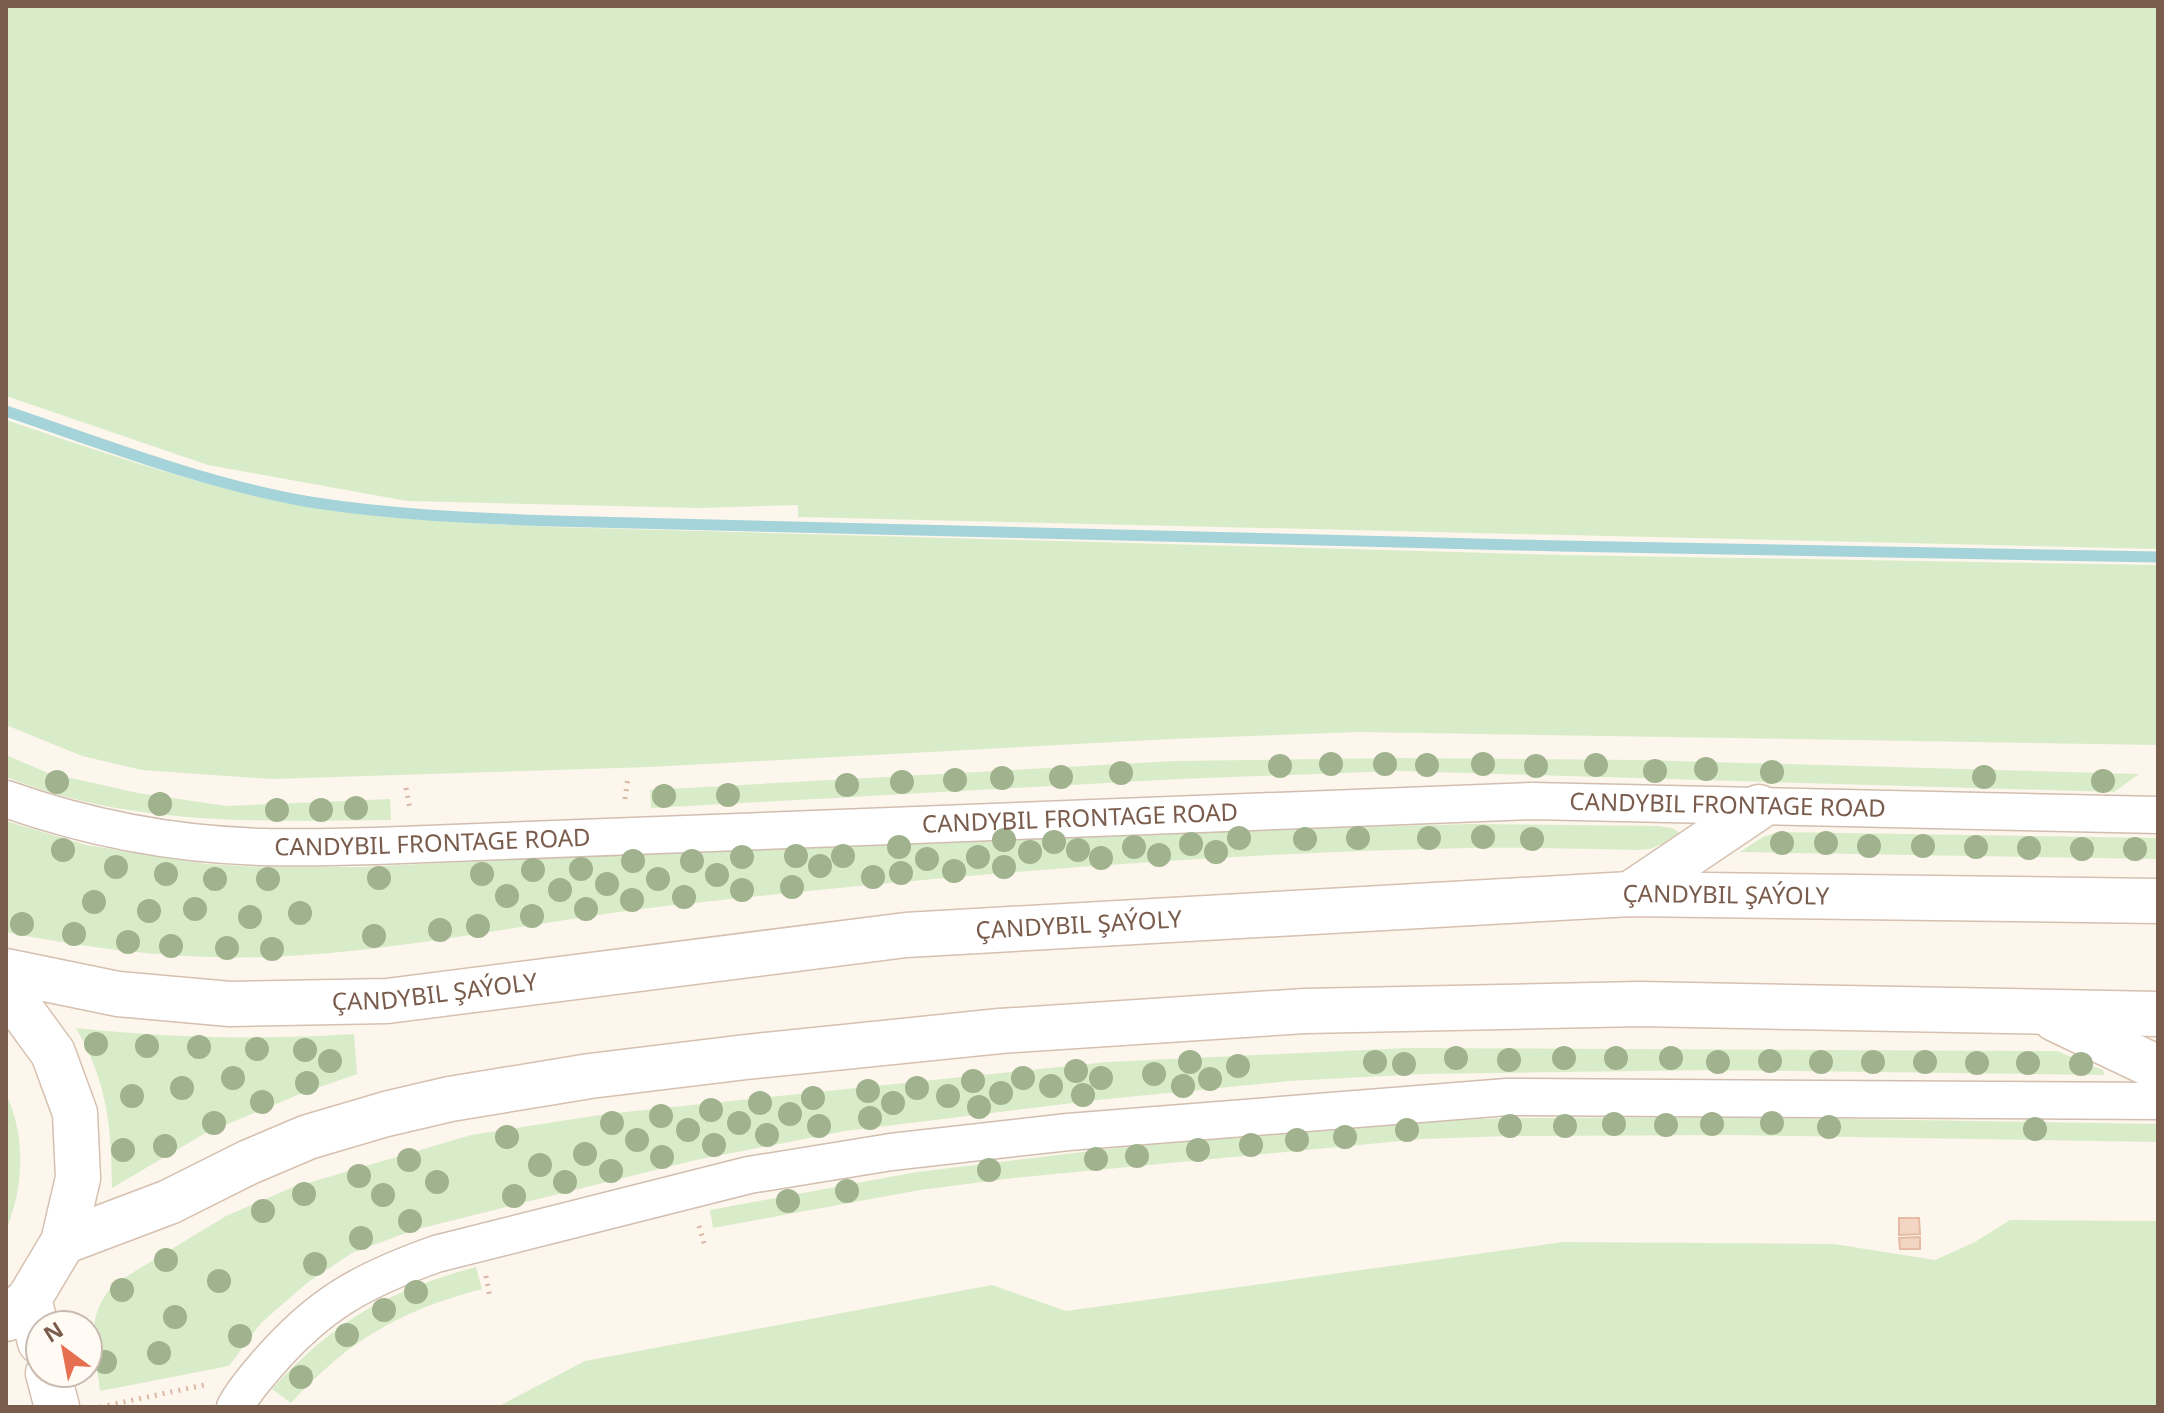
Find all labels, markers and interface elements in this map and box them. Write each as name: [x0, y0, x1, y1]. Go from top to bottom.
street label: CANDYBIL FRONTAGE ROAD: [1569, 784, 1886, 824]
street label: CANDYBIL FRONTAGE ROAD: [921, 794, 1239, 840]
street label: CANDYBIL FRONTAGE ROAD: [274, 820, 591, 862]
street label: ÇANDYBIL ŞAÝOLY: [1622, 876, 1830, 912]
street label: ÇANDYBIL ŞAÝOLY: [975, 901, 1183, 946]
street label: ÇANDYBIL ŞAÝOLY: [332, 964, 540, 1017]
north arrow: [24, 1309, 104, 1389]
text: N: [37, 1314, 68, 1349]

